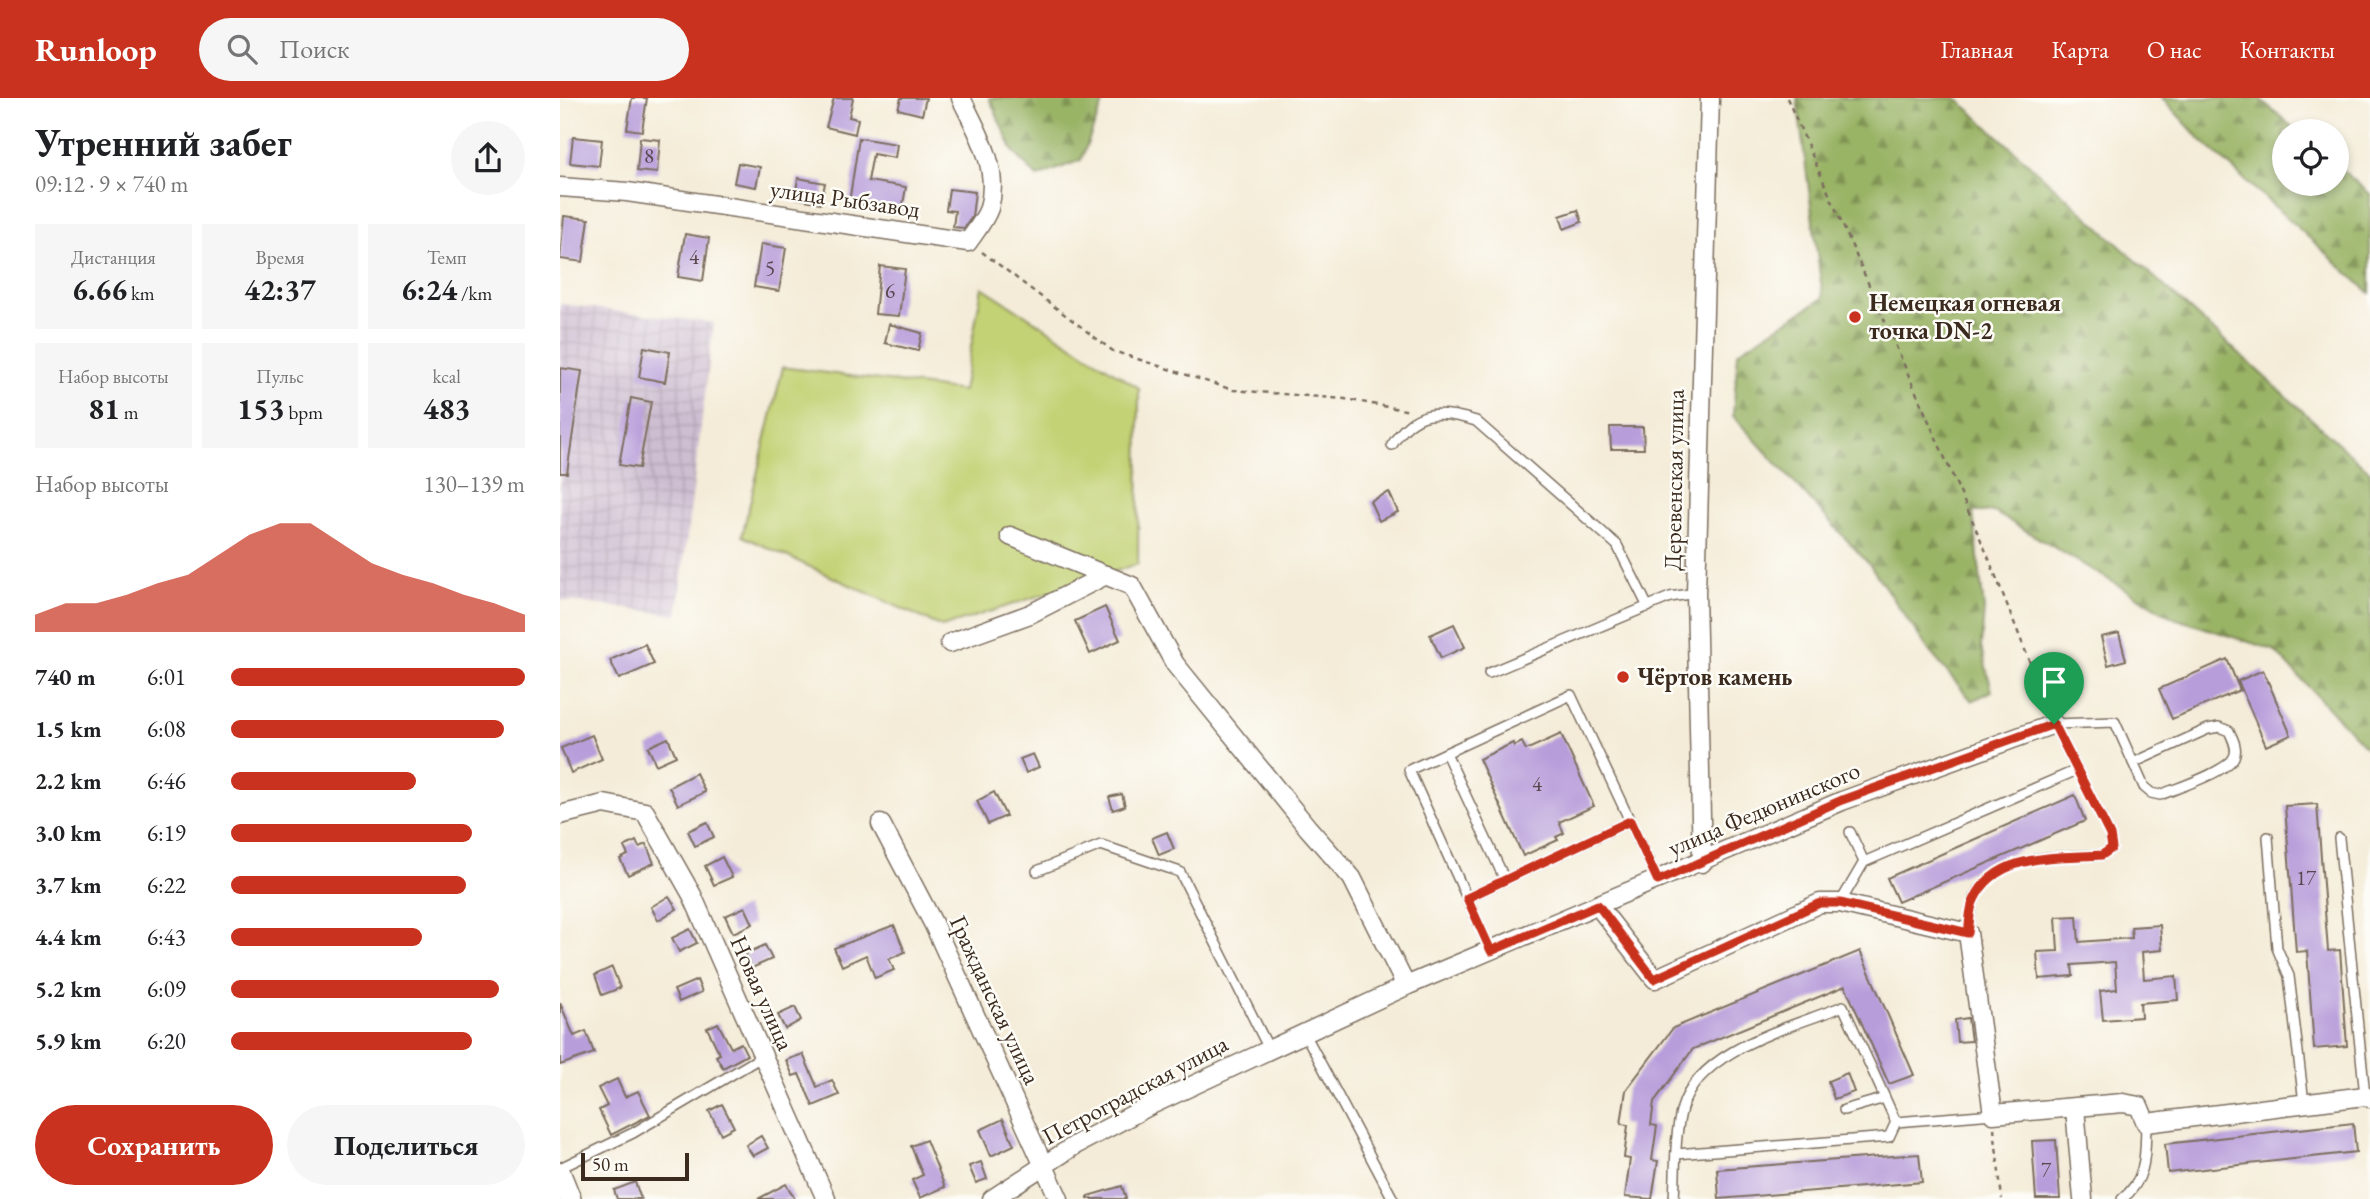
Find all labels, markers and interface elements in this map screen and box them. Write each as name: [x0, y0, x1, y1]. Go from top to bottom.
search box: [199, 18, 689, 81]
text: Runloop: [35, 28, 157, 71]
icon: search: [223, 30, 261, 68]
text: Поиск: [279, 32, 349, 66]
text: Главная: [1940, 34, 2014, 65]
text: Карта: [2052, 34, 2109, 65]
text: О нас: [2147, 34, 2202, 65]
text: Контакты: [2240, 34, 2335, 65]
text: Утренний забег: [35, 118, 292, 167]
map controls: [2272, 119, 2349, 196]
button: locate: [2272, 119, 2349, 196]
button: share: [451, 121, 525, 195]
house number: 8: [644, 142, 654, 169]
text: 09:12 · 9 × 740 m: [35, 169, 188, 199]
street label: улица Рыбзавод: [768, 173, 922, 224]
house number: 4: [689, 243, 700, 270]
text: Дистанция: [71, 245, 156, 270]
text: Время: [256, 245, 304, 270]
text: Темп: [427, 245, 466, 270]
house number: 5: [765, 254, 775, 281]
text: 6.66: [72, 270, 127, 309]
text: 42:37: [244, 270, 316, 309]
text: 6:24: [401, 270, 457, 309]
house number: 6: [885, 277, 895, 304]
text: km: [127, 281, 155, 306]
text: /km: [457, 281, 492, 306]
place label: Немецкая огневая точка DN-2: [1869, 287, 2061, 346]
marker: Немецкая огневая точка DN-2: [1847, 309, 1863, 325]
text: Набор высоты: [58, 364, 169, 389]
text: Пульс: [256, 364, 304, 389]
text: kcal: [432, 364, 461, 389]
street label: Деревенская улица: [1656, 388, 1691, 571]
text: 81: [88, 389, 120, 428]
text: 153: [237, 389, 285, 428]
text: 483: [423, 389, 470, 428]
text: m: [120, 400, 139, 425]
text: bpm: [285, 400, 323, 425]
text: Набор высоты: [35, 469, 169, 499]
text: 130–139 m: [424, 469, 525, 499]
pin: [2024, 652, 2084, 724]
place label: Чёртов камень: [1637, 661, 1793, 692]
text: 740 m: [35, 662, 96, 692]
text: 6:01: [147, 662, 186, 692]
icon: arrive: [2035, 663, 2073, 701]
marker: Чёртов камень: [1615, 669, 1631, 685]
text: 1.5 km: [35, 714, 102, 744]
text: 6:08: [147, 714, 186, 744]
street label: улица Федюнинского: [1663, 754, 1865, 863]
text: 2.2 km: [35, 766, 102, 796]
text: 6:46: [147, 766, 186, 796]
house number: 4: [1532, 770, 1543, 797]
text: 3.0 km: [35, 818, 102, 848]
text: 6:19: [147, 818, 186, 848]
house number: 17: [2296, 864, 2317, 891]
text: 3.7 km: [35, 870, 102, 900]
text: 6:22: [147, 870, 186, 900]
street label: Гражданская улица: [943, 910, 1048, 1090]
text: 4.4 km: [35, 922, 102, 952]
text: 6:43: [147, 922, 186, 952]
street label: Новая улица: [723, 930, 802, 1056]
text: 5.2 km: [35, 974, 102, 1004]
text: 6:09: [147, 974, 186, 1004]
text: 5.9 km: [35, 1026, 102, 1056]
text: 6:20: [147, 1026, 186, 1056]
street label: Петроградская улица: [1037, 1027, 1233, 1152]
button: Сохранить: [35, 1105, 273, 1185]
button: Поделиться: [287, 1105, 525, 1185]
scale bar: [581, 1150, 690, 1182]
text: 50 m: [592, 1152, 629, 1177]
house number: 7: [2041, 1156, 2052, 1183]

